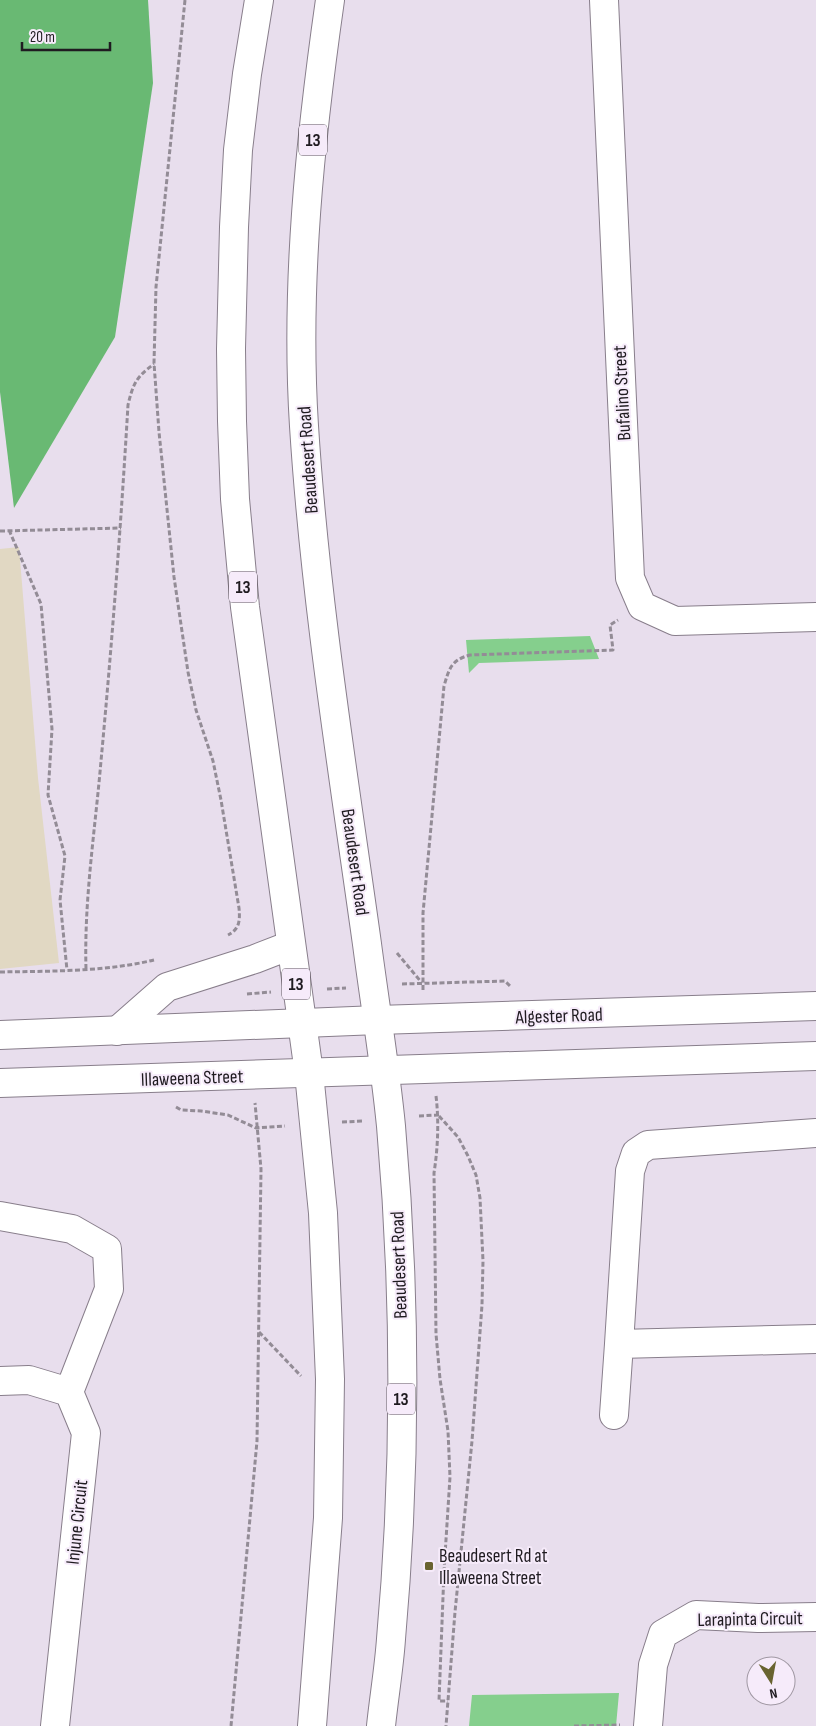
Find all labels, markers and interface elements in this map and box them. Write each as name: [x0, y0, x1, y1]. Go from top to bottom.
scale bar: [22, 20, 110, 52]
text: 20 m: [30, 28, 55, 47]
road number: 13: [299, 124, 327, 156]
street label: Bufalino Street: [609, 344, 636, 441]
street label: Beaudesert Road: [293, 405, 324, 514]
road number: 13: [229, 572, 257, 602]
street label: Beaudesert Road: [336, 807, 373, 917]
road number: 13: [282, 969, 310, 1000]
street label: Algester Road: [514, 1003, 603, 1030]
street label: Illaweena Street: [140, 1065, 244, 1092]
street label: Beaudesert Road: [386, 1211, 413, 1319]
road number: 13: [387, 1384, 415, 1415]
street label: Injune Circuit: [62, 1479, 93, 1566]
place label: Beaudesert Rd at Illaweena Street: [439, 1545, 548, 1590]
marker: Beaudesert Rd at Illaweena Street: [423, 1560, 435, 1572]
street label: Larapinta Circuit: [697, 1607, 803, 1632]
north arrow: [746, 1656, 796, 1706]
text: N: [768, 1684, 779, 1702]

